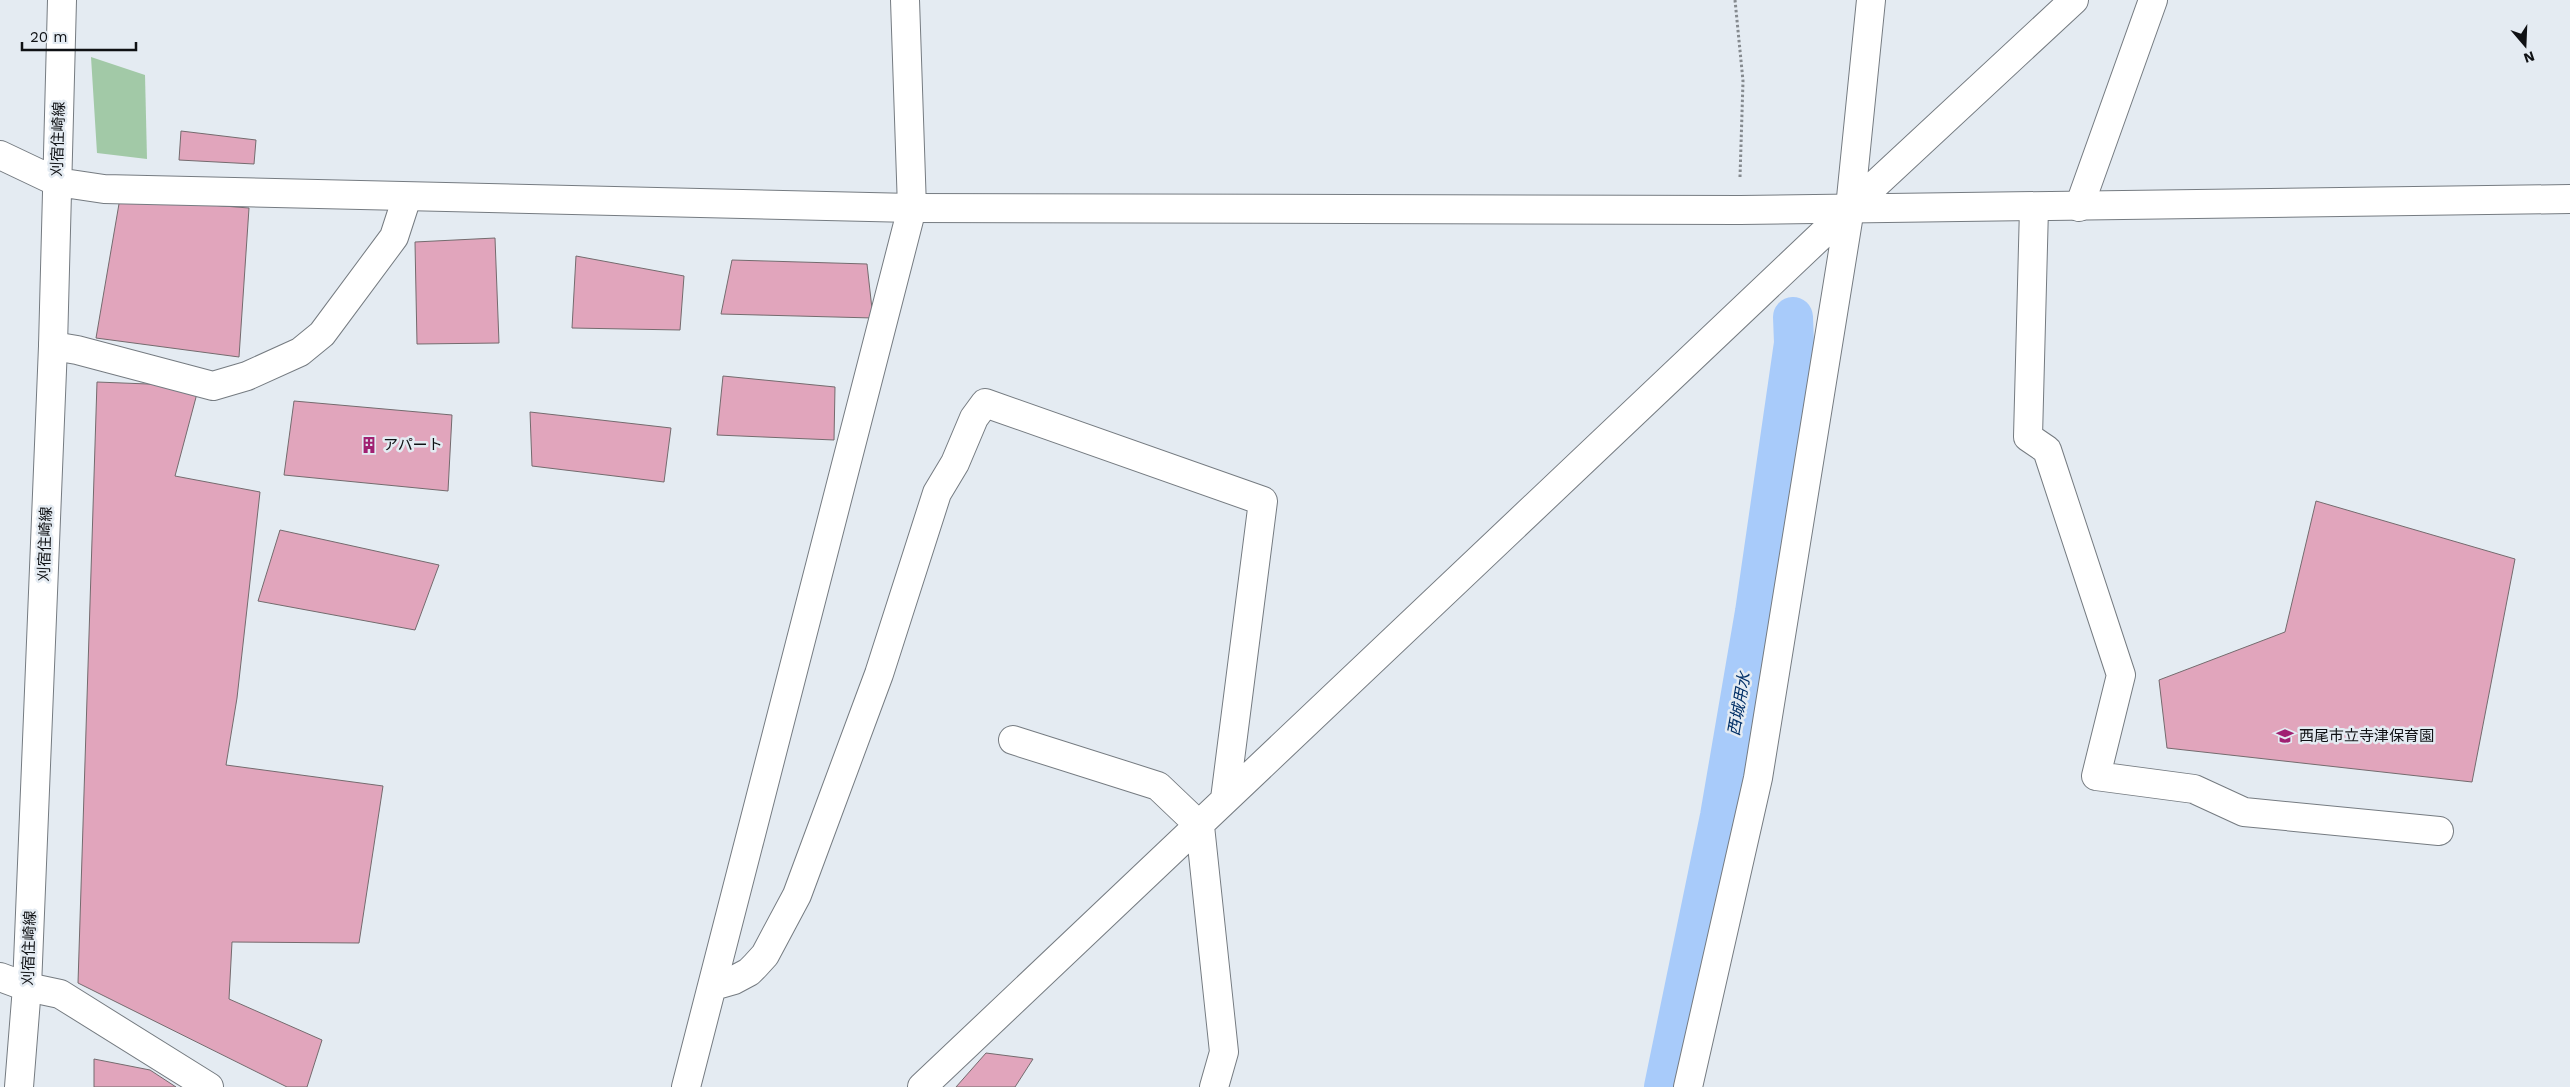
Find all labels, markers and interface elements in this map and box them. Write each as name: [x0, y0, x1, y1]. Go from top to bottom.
scale bar: [22, 20, 136, 52]
north arrow: [2500, 20, 2550, 70]
text: 20 m: [30, 28, 68, 46]
text: N: [2522, 48, 2537, 67]
street label: 刈宿住崎線: [48, 101, 68, 177]
building icon: アパート: [359, 435, 379, 455]
place label: アパート: [383, 436, 443, 454]
street label: 刈宿住崎線: [35, 506, 55, 582]
water label: 西城用水: [1724, 669, 1754, 737]
school or university icon: 西尾市立寺津保育園: [2275, 726, 2295, 746]
place label: 西尾市立寺津保育園: [2299, 727, 2434, 745]
street label: 刈宿住崎線: [19, 910, 39, 986]

